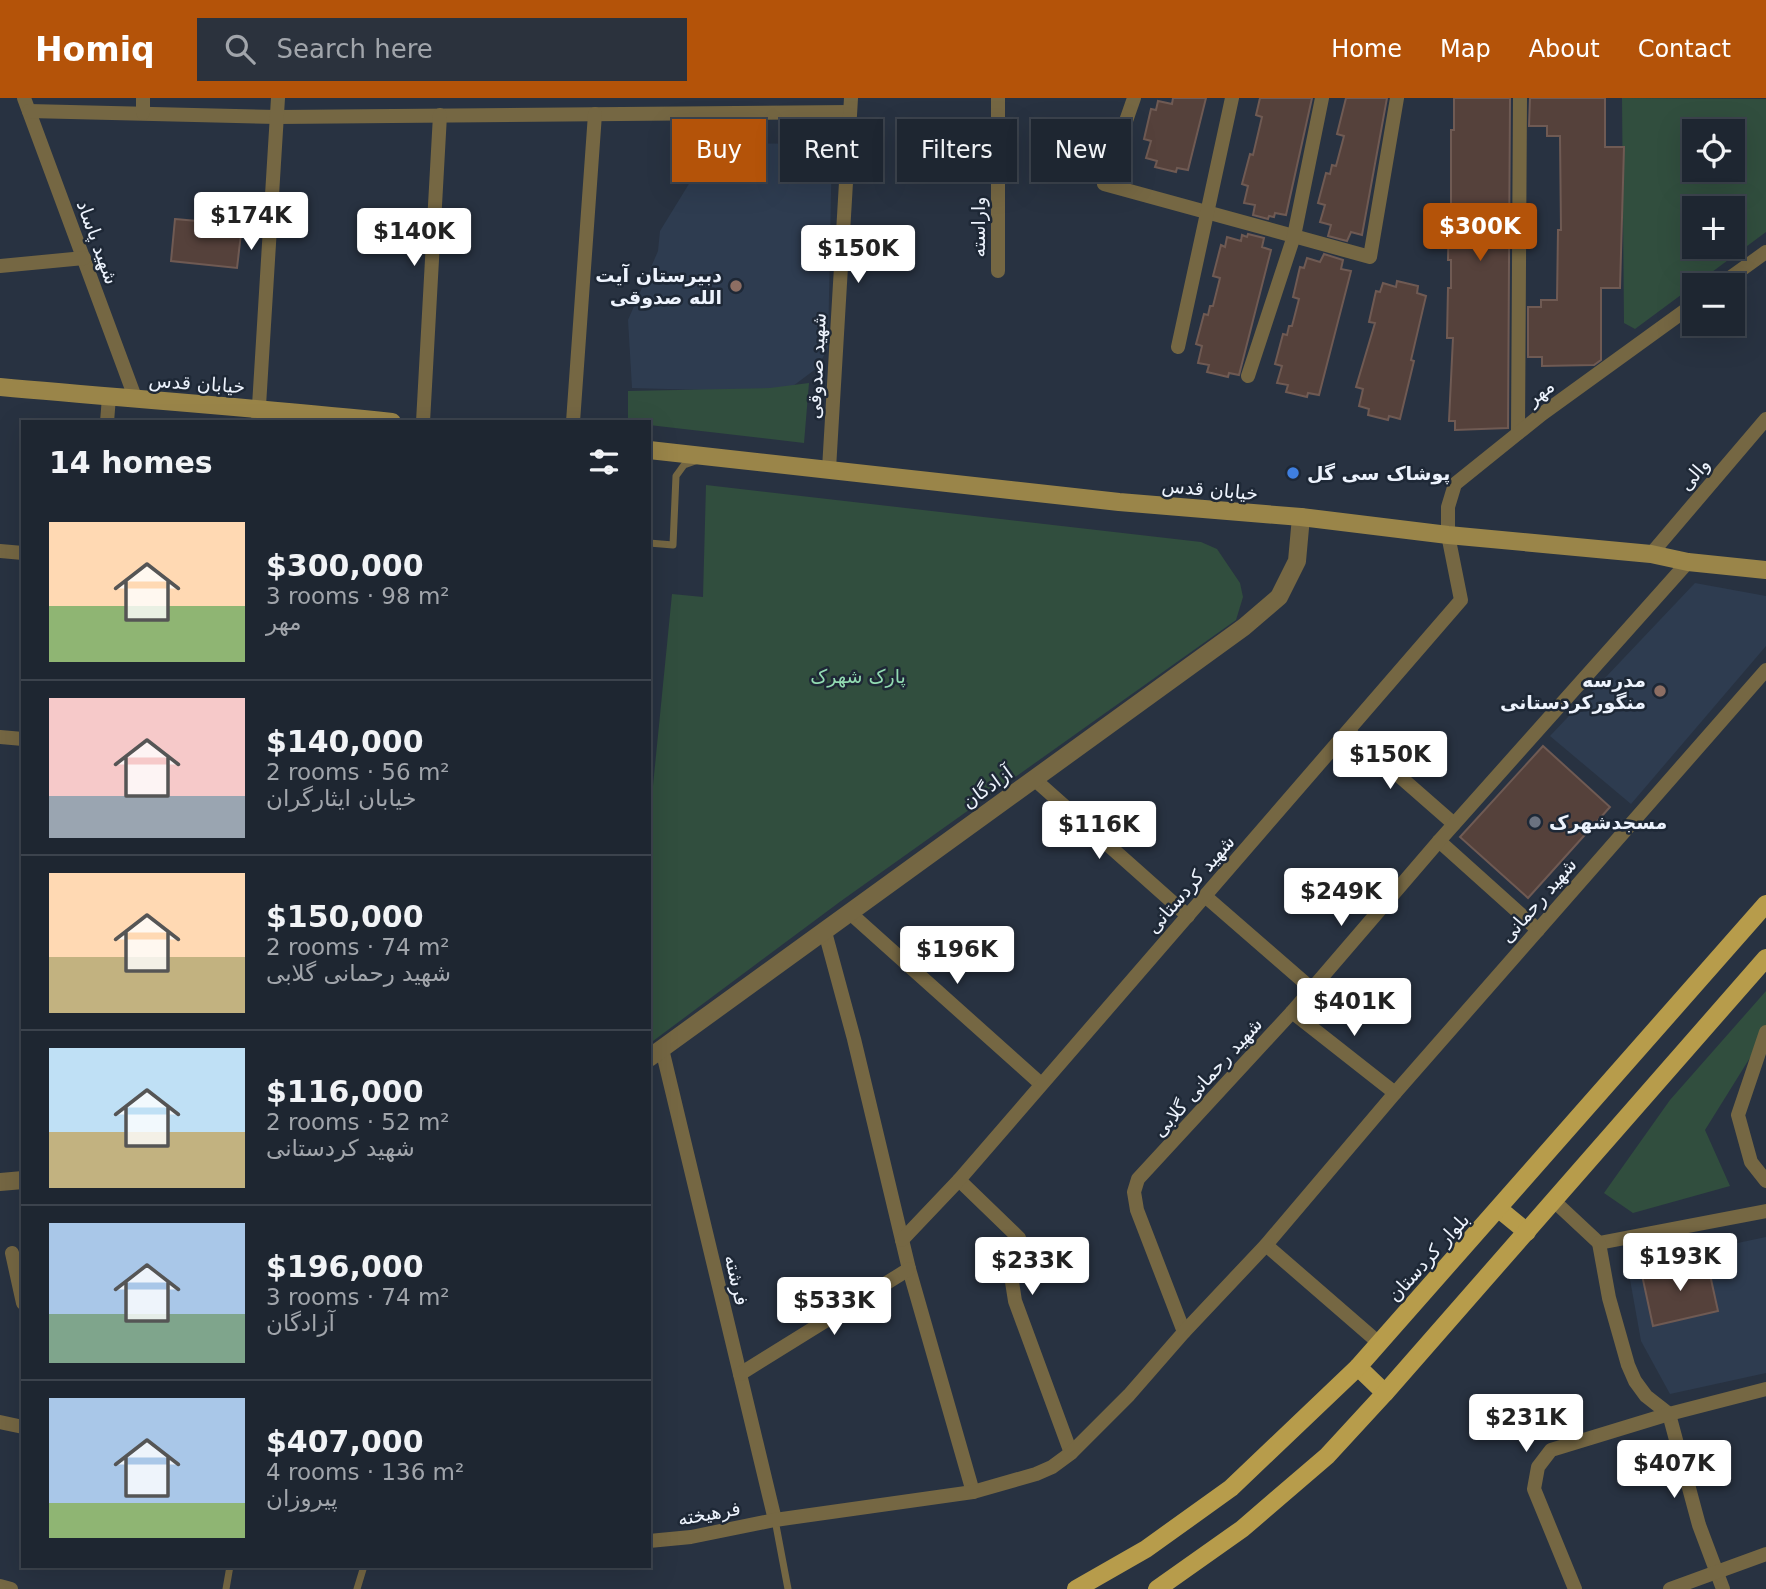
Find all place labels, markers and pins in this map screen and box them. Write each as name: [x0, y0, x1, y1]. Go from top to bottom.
pin: $174K: [202, 192, 300, 252]
pin: $300K: [1431, 204, 1529, 263]
pin: $140K: [365, 208, 463, 268]
pin: $150K: [809, 226, 907, 285]
place label: دبیرستان آیت الله صدوقی: [595, 263, 722, 309]
marker: دبیرستان آیت الله صدوقی: [728, 278, 744, 294]
place label: پوشاک سی گل: [1307, 462, 1450, 485]
marker: پوشاک سی گل: [1285, 465, 1301, 481]
place label: مدرسه منگورکردستانی: [1500, 669, 1646, 714]
marker: مدرسه منگورکردستانی: [1652, 683, 1668, 699]
pin: $150K: [1341, 732, 1439, 791]
pin: $116K: [1050, 802, 1148, 861]
place label: مسجدشهرک: [1549, 811, 1667, 834]
marker: مسجدشهرک: [1527, 814, 1543, 830]
pin: $249K: [1292, 868, 1390, 928]
pin: $196K: [908, 926, 1006, 986]
pin: $401K: [1305, 978, 1403, 1038]
pin: $193K: [1631, 1234, 1729, 1293]
pin: $233K: [983, 1238, 1081, 1297]
pin: $533K: [785, 1278, 883, 1337]
pin: $231K: [1477, 1394, 1575, 1454]
pin: $407K: [1625, 1440, 1723, 1500]

